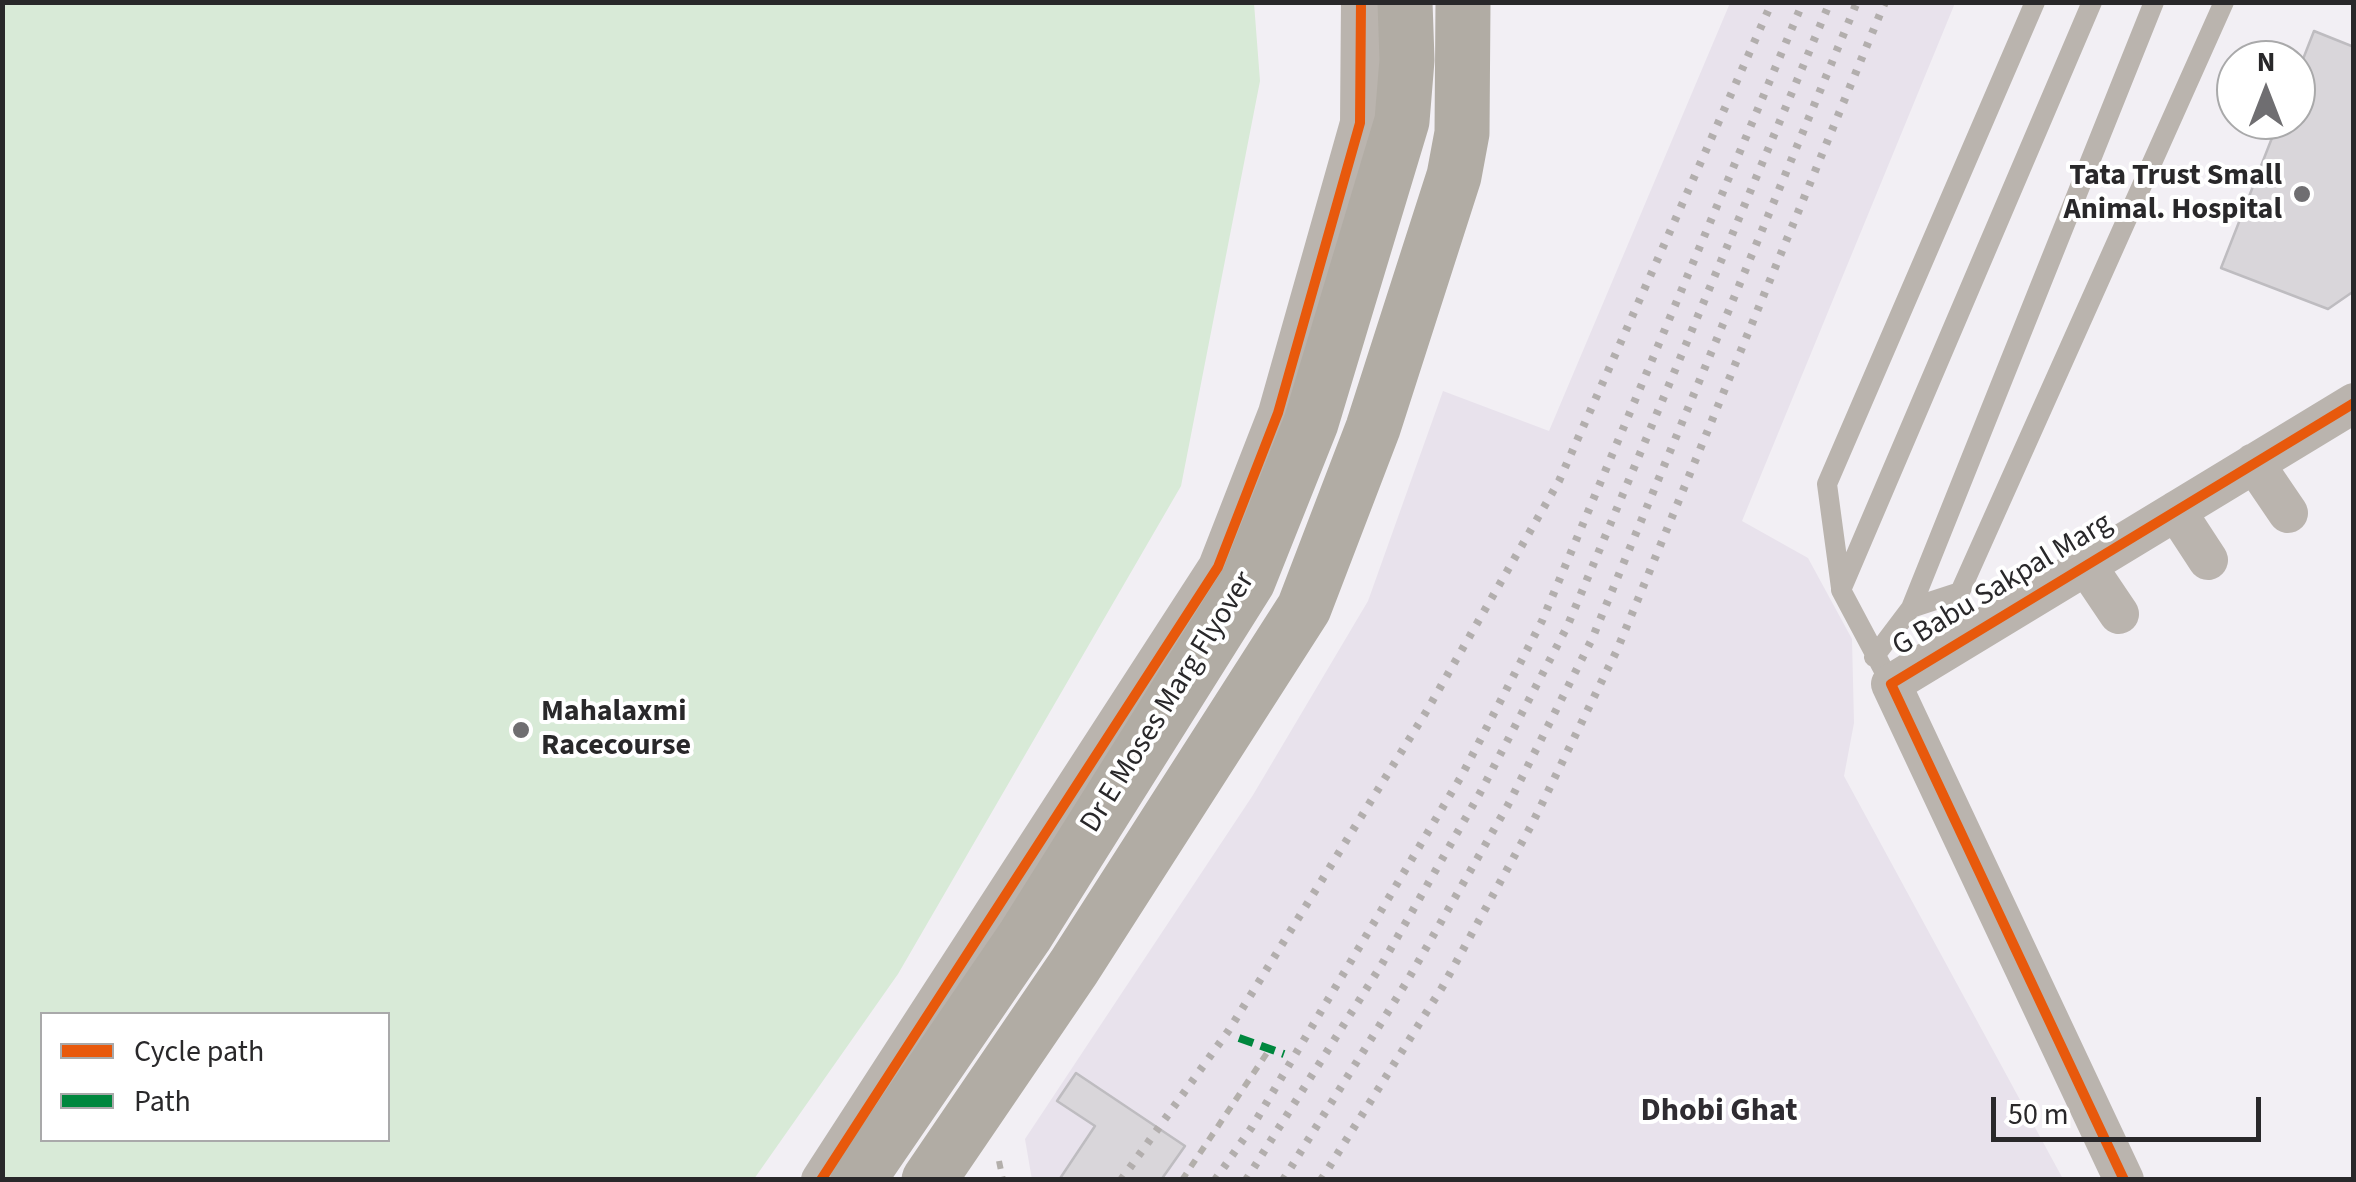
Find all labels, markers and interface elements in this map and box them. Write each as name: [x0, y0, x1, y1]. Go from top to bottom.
north arrow: [2216, 40, 2316, 140]
text: N: [2257, 42, 2275, 82]
place label: Tata Trust Small Animal. Hospital: [2064, 159, 2282, 230]
marker: Tata Trust Small Animal. Hospital: [2291, 183, 2313, 205]
street label: G Babu Sakpal Marg: [1887, 506, 2119, 666]
street label: Dr E Moses Marg Flyover: [1074, 566, 1264, 840]
place label: Mahalaxmi Racecourse: [541, 695, 691, 766]
marker: Mahalaxmi Racecourse: [510, 719, 532, 741]
legend: [40, 1012, 390, 1142]
text: Cycle path: [134, 1030, 264, 1073]
scale bar: [1996, 1077, 2266, 1139]
text: Path: [134, 1080, 191, 1123]
text: 50 m: [2008, 1093, 2069, 1136]
district label: Dhobi Ghat: [1640, 1094, 1798, 1132]

